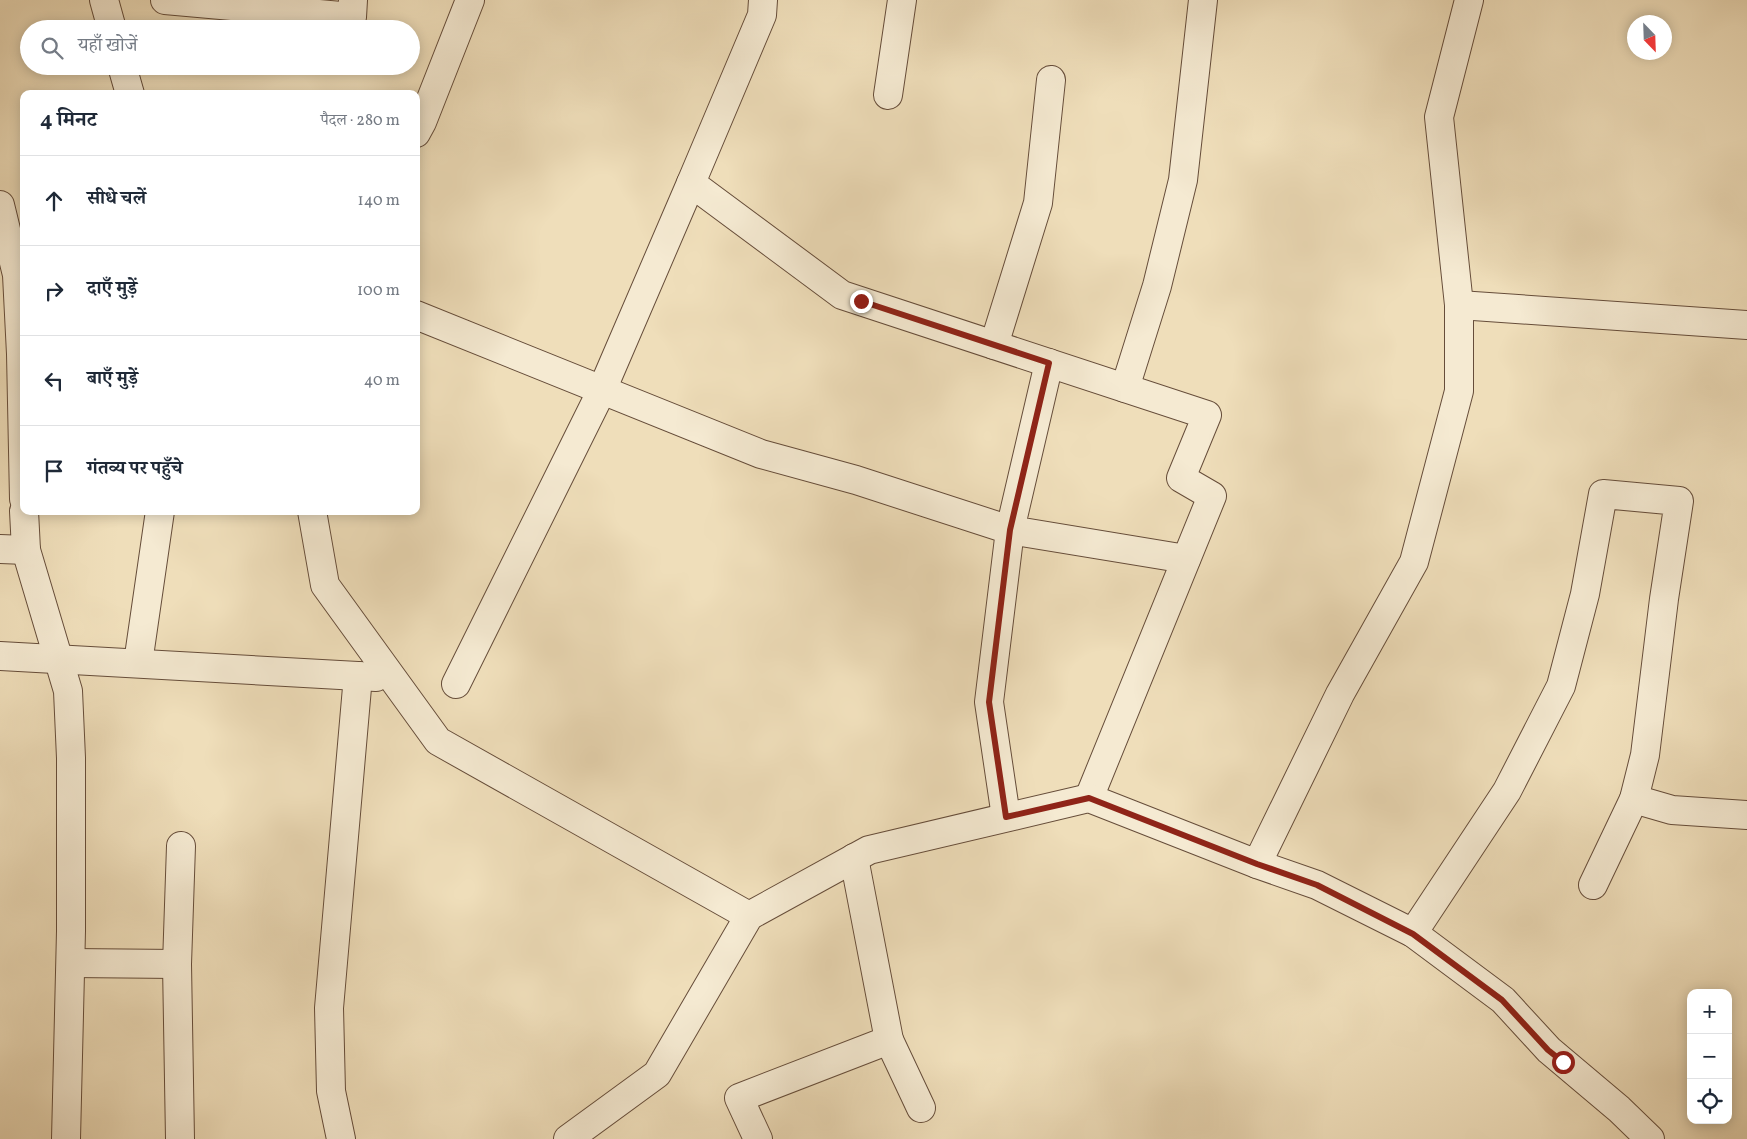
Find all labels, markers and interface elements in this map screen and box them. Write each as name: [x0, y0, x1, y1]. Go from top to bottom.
north arrow: [1627, 15, 1672, 60]
search box: [20, 20, 420, 75]
text: यहाँ खोजें: [78, 33, 137, 59]
icon: search: [38, 34, 66, 62]
text: 4 मिनट: [40, 106, 97, 135]
text: पैदल · 280 m: [321, 110, 400, 132]
text: सीधे चलें: [87, 186, 146, 212]
icon: ahead: [40, 187, 68, 215]
text: 140 m: [358, 190, 400, 212]
text: दाएँ मुड़ें: [87, 276, 137, 302]
icon: right: [40, 277, 68, 305]
text: 100 m: [357, 280, 400, 302]
route end: [850, 290, 873, 313]
text: बाएँ मुड़ें: [87, 366, 138, 392]
icon: left: [40, 367, 68, 395]
text: 40 m: [364, 370, 400, 392]
text: गंतव्य पर पहुँचे: [87, 456, 182, 482]
icon: arrive: [40, 457, 68, 485]
map controls: [1687, 989, 1732, 1124]
button: +: [1687, 989, 1732, 1034]
button: −: [1687, 1034, 1732, 1079]
route start: [1552, 1051, 1575, 1074]
button: locate: [1687, 1079, 1732, 1124]

